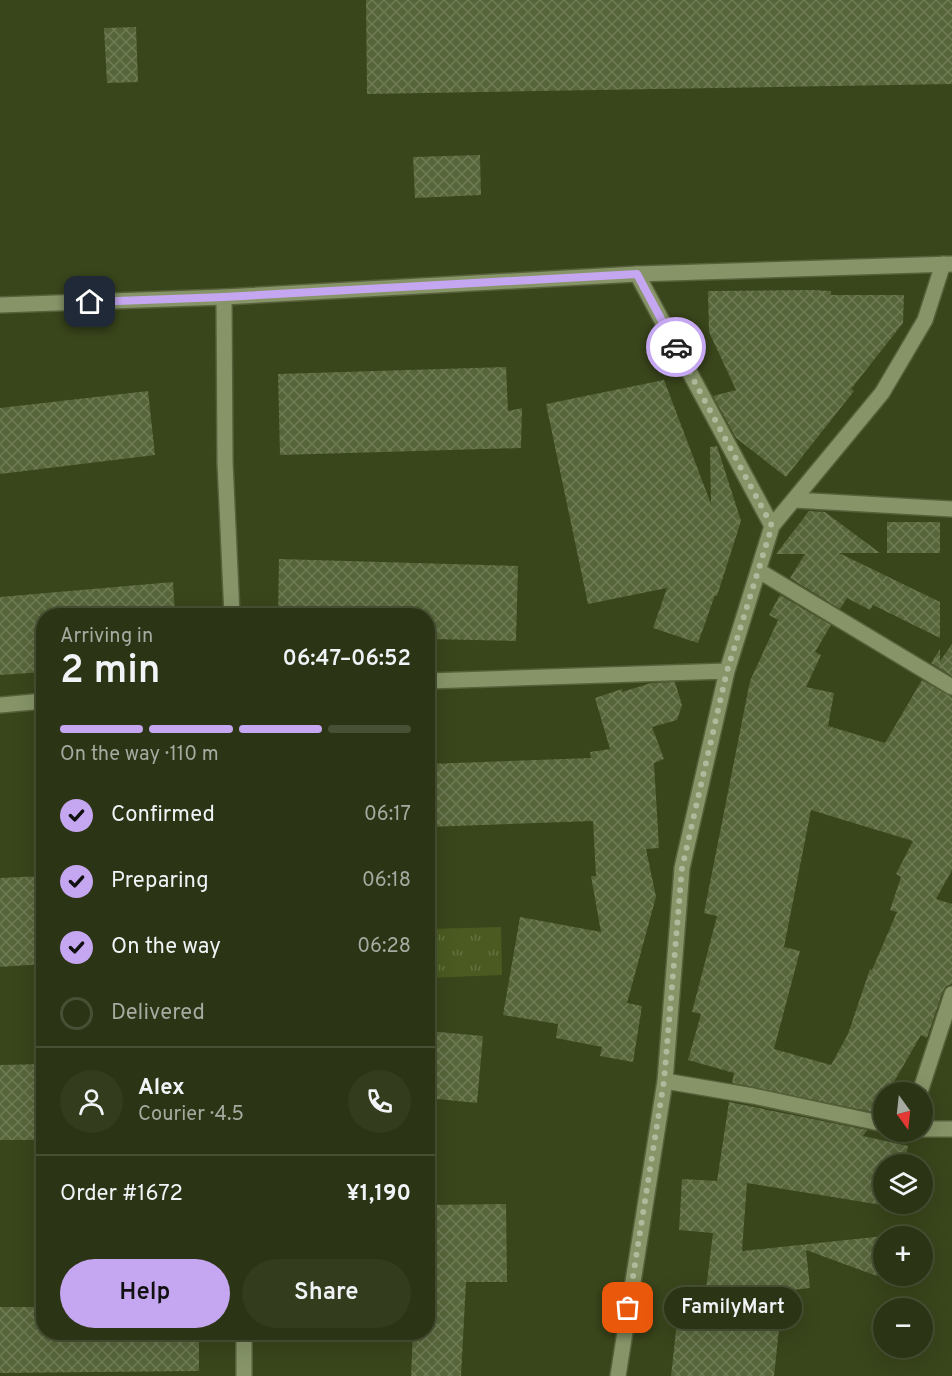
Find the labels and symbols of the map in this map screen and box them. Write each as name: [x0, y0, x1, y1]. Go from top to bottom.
pin: [64, 276, 115, 327]
courier: [646, 317, 706, 377]
north arrow: [873, 1082, 933, 1142]
pin: [602, 1282, 653, 1333]
callout: FamilyMart: [664, 1287, 802, 1329]

